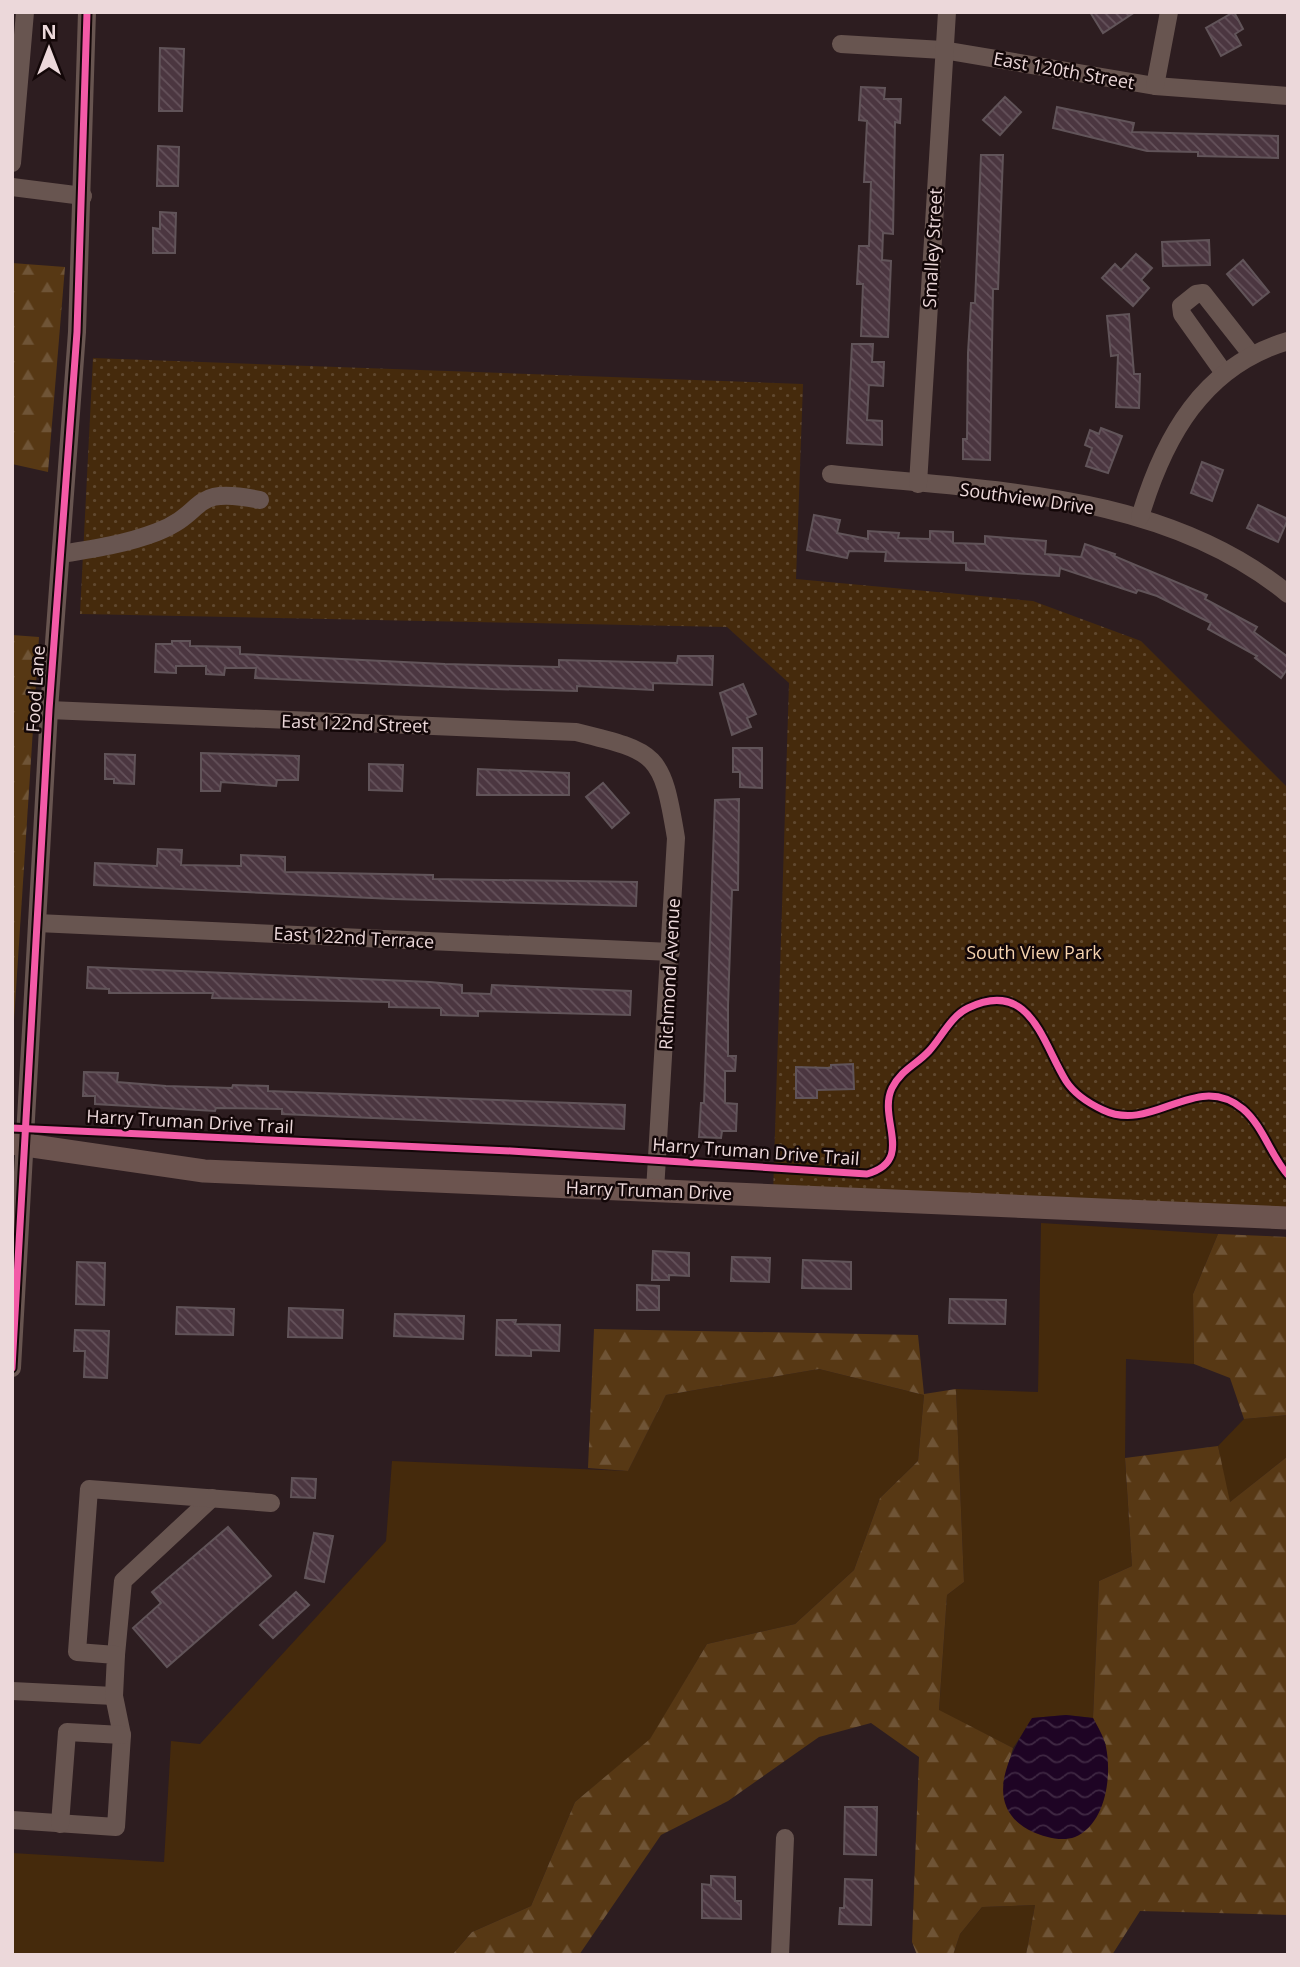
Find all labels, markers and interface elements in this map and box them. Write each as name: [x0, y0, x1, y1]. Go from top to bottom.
north arrow: [14, 14, 84, 84]
text: N: [41, 19, 57, 45]
street label: East 120th Street: [992, 46, 1136, 94]
street label: Smalley Street: [917, 188, 947, 308]
street label: Southview Drive: [958, 477, 1096, 519]
street label: Food Lane: [20, 645, 50, 733]
street label: East 122nd Street: [281, 708, 429, 738]
street label: Richmond Avenue: [653, 897, 685, 1051]
street label: East 122nd Terrace: [273, 921, 435, 953]
park label: South View Park: [966, 940, 1102, 964]
street label: Harry Truman Drive Trail: [86, 1104, 294, 1138]
street label: Harry Truman Drive Trail: [652, 1132, 860, 1170]
street label: Harry Truman Drive: [565, 1175, 733, 1205]

